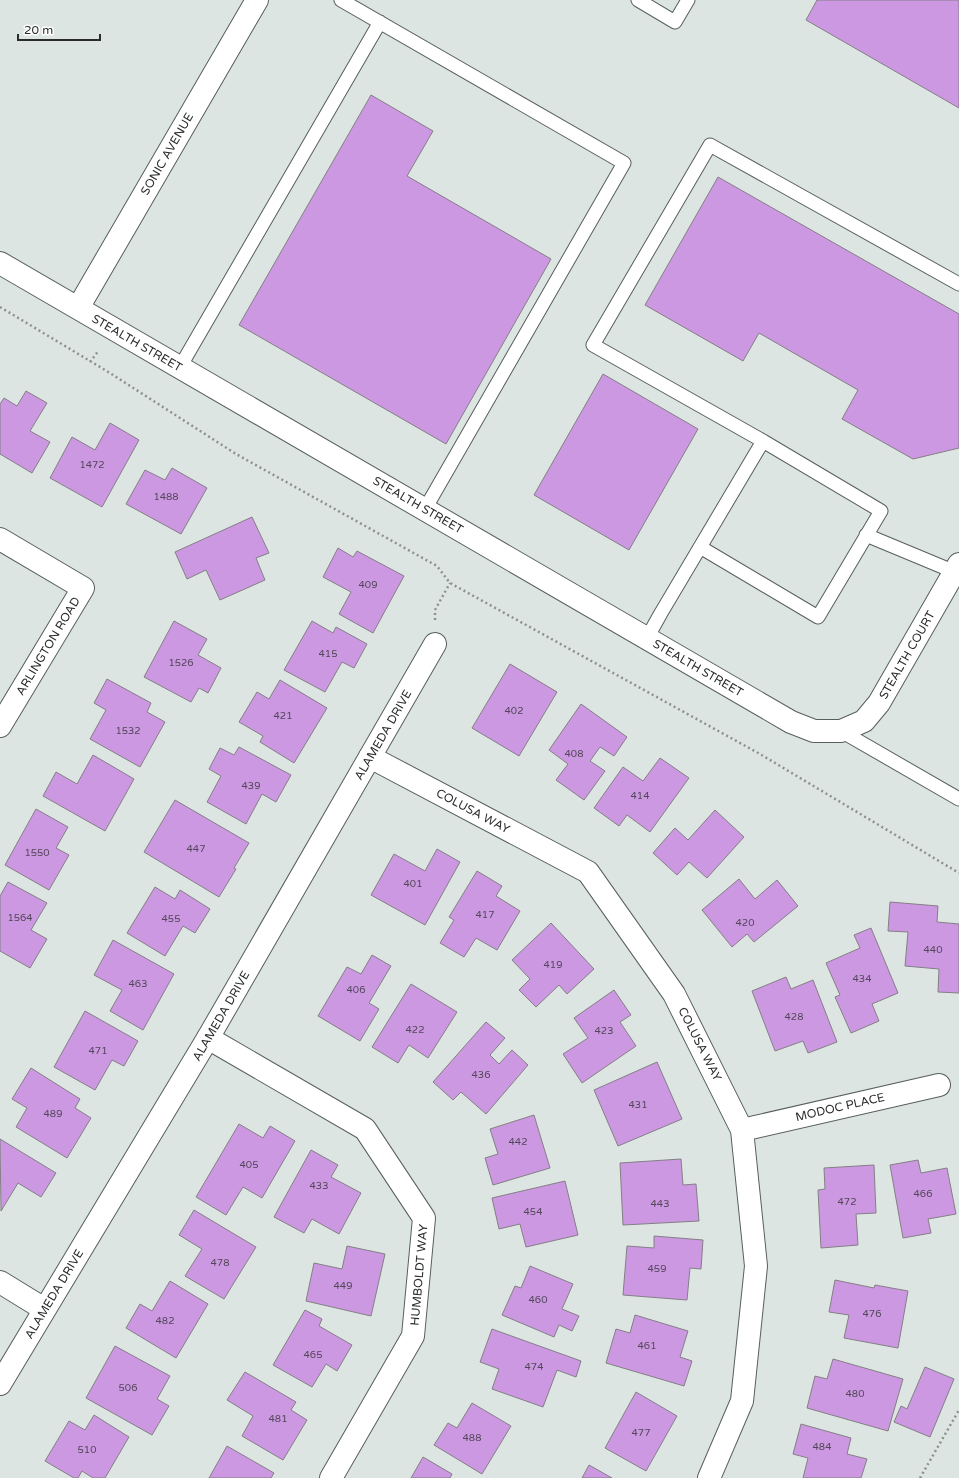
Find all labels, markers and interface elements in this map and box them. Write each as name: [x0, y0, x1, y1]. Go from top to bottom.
scale bar: [18, 16, 100, 42]
text: 20 m: [24, 23, 53, 37]
street label: SONIC AVENUE: [138, 110, 196, 198]
street label: STEALTH STREET: [89, 311, 185, 375]
house number: 1472: [79, 459, 105, 471]
street label: STEALTH STREET: [370, 473, 466, 537]
house number: 1488: [153, 491, 179, 503]
house number: 409: [359, 579, 377, 591]
street label: ARLINGTON ROAD: [13, 594, 83, 698]
street label: STEALTH COURT: [876, 608, 938, 701]
street label: STEALTH STREET: [650, 636, 746, 700]
house number: 415: [319, 648, 337, 660]
house number: 1526: [168, 657, 194, 669]
street label: ALAMEDA DRIVE: [352, 687, 415, 783]
house number: 402: [505, 705, 523, 717]
house number: 421: [274, 710, 292, 722]
house number: 1532: [115, 725, 141, 737]
house number: 408: [565, 748, 583, 760]
house number: 439: [242, 780, 260, 792]
street label: COLUSA WAY: [434, 786, 512, 836]
house number: 414: [631, 790, 649, 802]
house number: 447: [187, 843, 205, 855]
house number: 1550: [24, 847, 50, 859]
house number: 401: [404, 878, 422, 890]
house number: 417: [476, 909, 494, 921]
house number: 1564: [7, 912, 33, 924]
house number: 455: [162, 913, 180, 925]
house number: 420: [736, 917, 754, 929]
house number: 440: [924, 944, 942, 956]
house number: 419: [544, 959, 562, 971]
street label: ALAMEDA DRIVE: [190, 968, 253, 1064]
house number: 434: [853, 973, 871, 985]
house number: 463: [129, 978, 147, 990]
house number: 406: [347, 984, 365, 996]
street label: COLUSA WAY: [675, 1005, 725, 1084]
house number: 428: [785, 1011, 803, 1023]
house number: 422: [406, 1024, 424, 1036]
house number: 423: [595, 1025, 613, 1037]
house number: 471: [89, 1045, 107, 1057]
house number: 436: [472, 1069, 490, 1081]
street label: MODOC PLACE: [794, 1090, 886, 1124]
house number: 431: [629, 1099, 647, 1111]
house number: 489: [44, 1108, 62, 1120]
house number: 442: [509, 1136, 527, 1148]
house number: 405: [240, 1159, 258, 1171]
house number: 433: [310, 1180, 328, 1192]
house number: 466: [914, 1188, 932, 1200]
house number: 472: [838, 1196, 856, 1208]
house number: 443: [651, 1198, 669, 1210]
house number: 454: [524, 1206, 542, 1218]
street label: HUMBOLDT WAY: [408, 1223, 430, 1326]
street label: ALAMEDA DRIVE: [22, 1247, 86, 1341]
house number: 478: [211, 1257, 229, 1269]
house number: 459: [648, 1263, 666, 1275]
house number: 449: [334, 1280, 352, 1292]
house number: 460: [529, 1294, 547, 1306]
house number: 476: [863, 1308, 881, 1320]
house number: 482: [156, 1315, 174, 1327]
house number: 461: [638, 1340, 656, 1352]
house number: 465: [304, 1349, 322, 1361]
house number: 474: [525, 1361, 543, 1373]
house number: 506: [119, 1382, 137, 1394]
house number: 480: [846, 1388, 864, 1400]
house number: 481: [269, 1413, 287, 1425]
house number: 477: [632, 1427, 650, 1439]
house number: 488: [463, 1432, 481, 1444]
house number: 484: [813, 1441, 831, 1453]
house number: 510: [78, 1444, 96, 1456]

